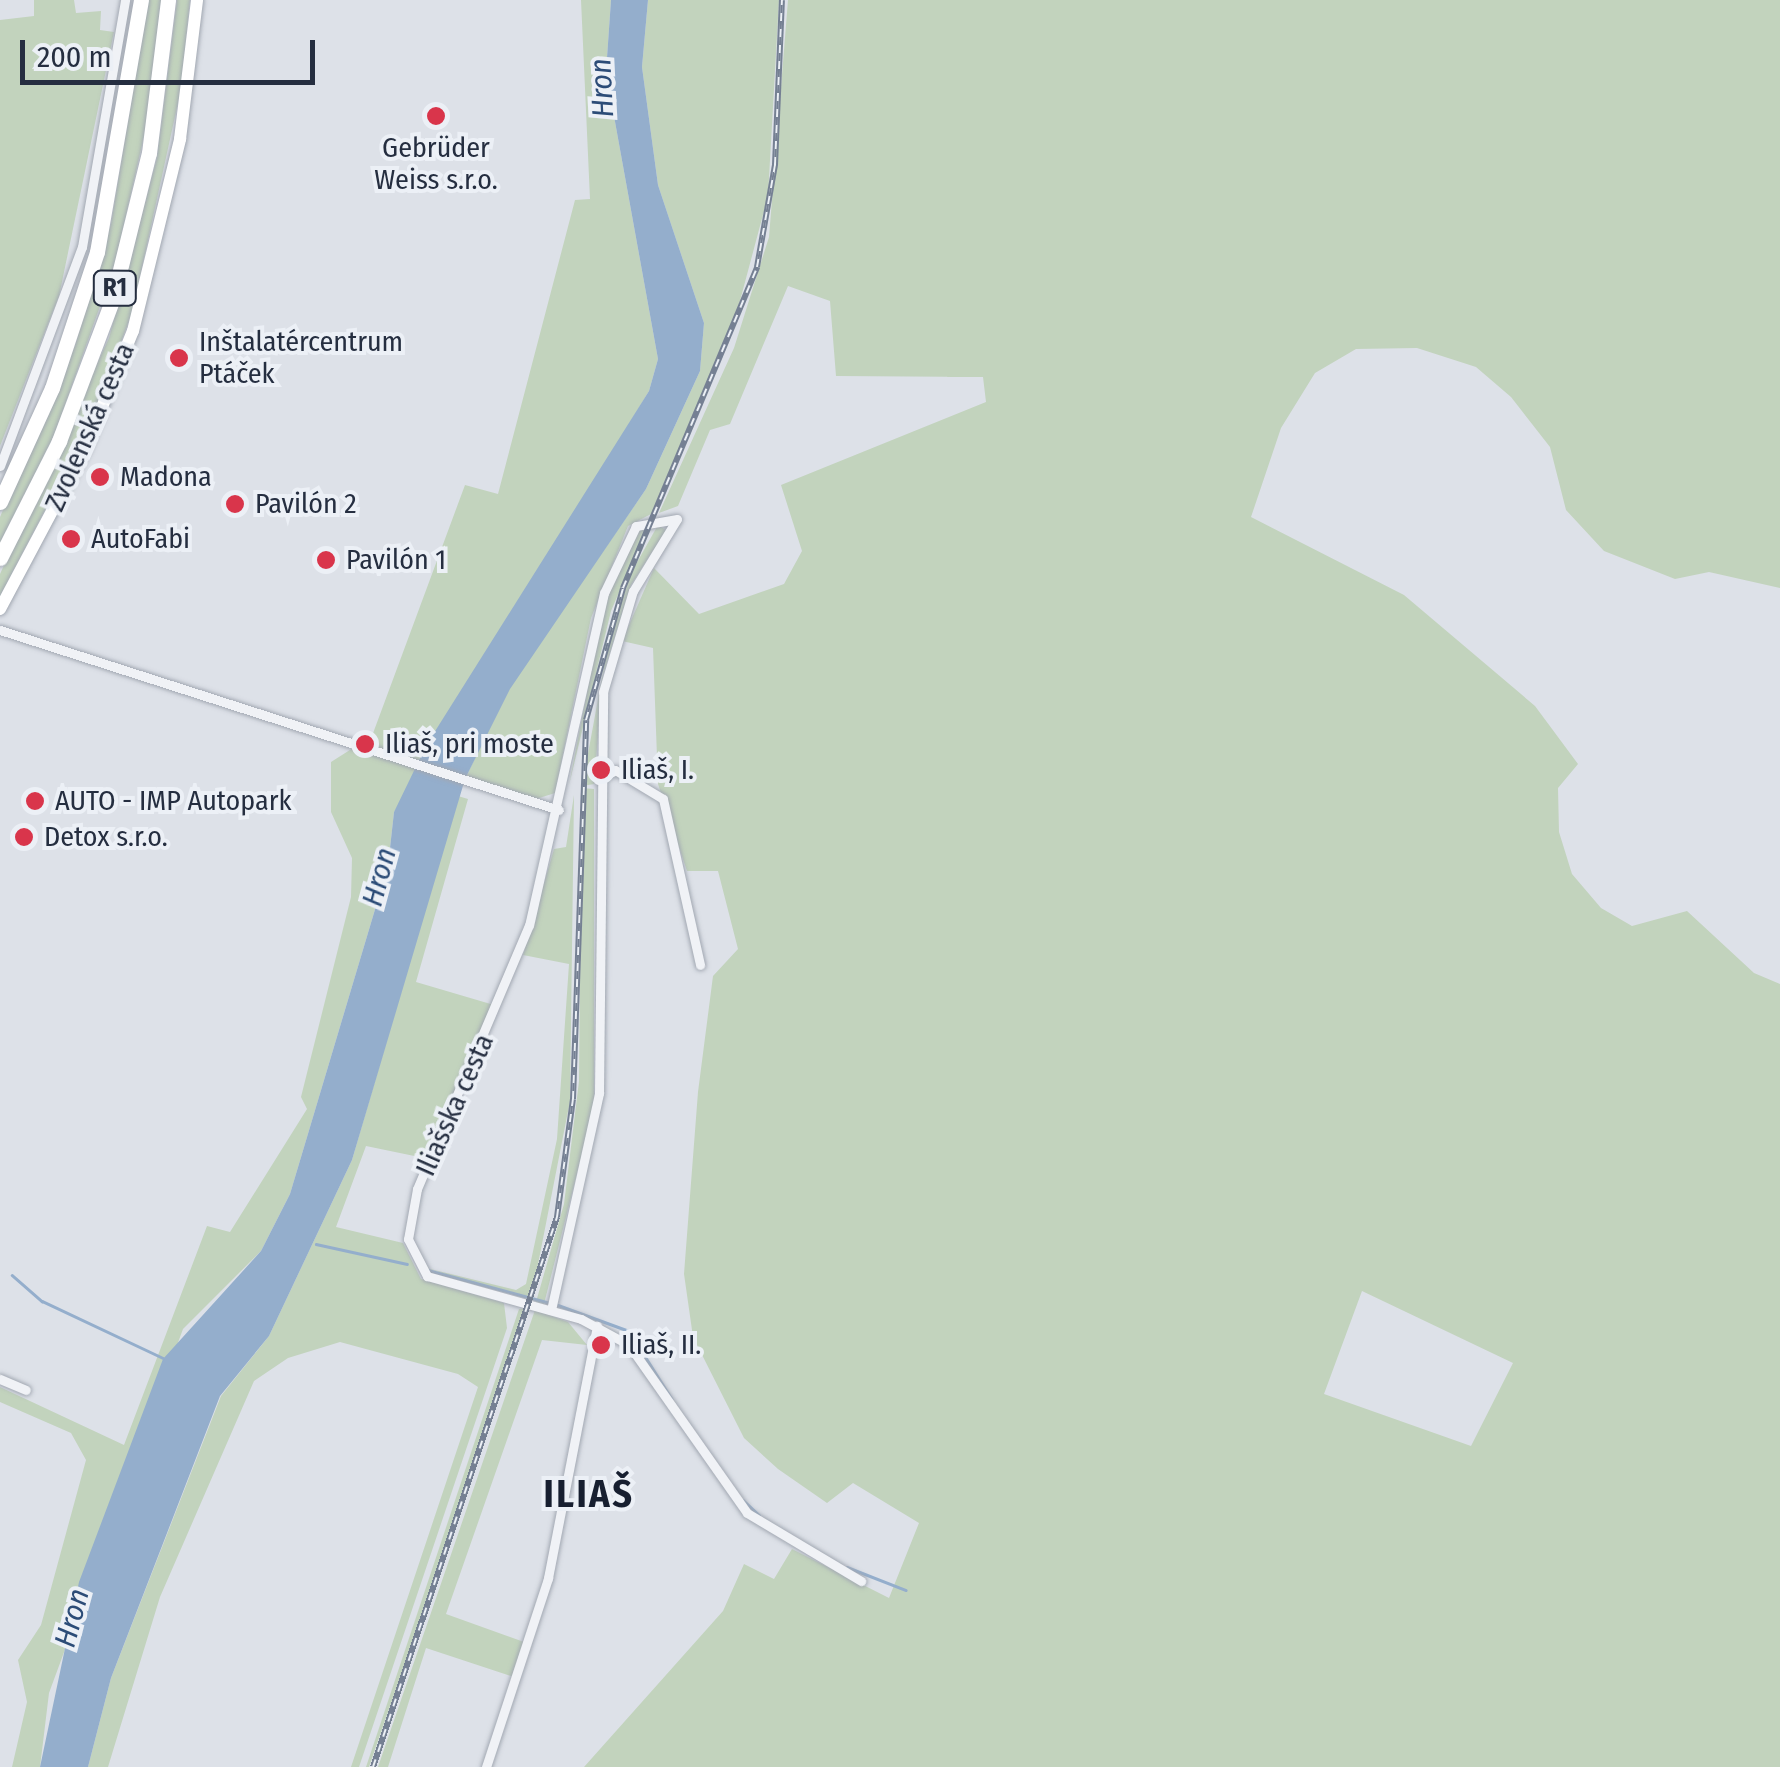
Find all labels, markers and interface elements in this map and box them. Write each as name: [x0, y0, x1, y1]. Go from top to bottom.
scale bar: [25, 20, 320, 82]
text: 200 m: [37, 39, 112, 75]
water label: Hron: [582, 58, 622, 118]
marker: Gebrüder Weiss s.r.o.: [425, 105, 447, 127]
place label: Gebrüder Weiss s.r.o.: [374, 131, 498, 197]
road number: R1: [92, 268, 138, 308]
place label: Inštalatércentrum Ptáček: [199, 325, 403, 391]
street label: Zvolenská cesta: [38, 338, 142, 516]
marker: Inštalatércentrum Ptáček: [168, 347, 190, 369]
place label: Madona: [120, 460, 212, 494]
marker: Madona: [89, 466, 111, 488]
place label: Pavilón 2: [255, 487, 357, 521]
marker: Pavilón 2: [224, 493, 246, 515]
place label: AutoFabi: [91, 522, 190, 556]
marker: AutoFabi: [60, 528, 82, 550]
place label: Pavilón 1: [346, 543, 446, 577]
marker: Pavilón 1: [315, 549, 337, 571]
place label: Iliaš, pri moste: [385, 727, 554, 761]
marker: Iliaš, pri moste: [354, 733, 376, 755]
place label: Iliaš, I.: [621, 753, 694, 787]
marker: Iliaš, I.: [590, 759, 612, 781]
place label: AUTO - IMP Autopark: [55, 784, 291, 818]
marker: AUTO - IMP Autopark: [24, 790, 46, 812]
place label: Detox s.r.o.: [44, 820, 168, 854]
marker: Detox s.r.o.: [13, 826, 35, 848]
water label: Hron: [354, 844, 404, 910]
street label: Iliašska cesta: [409, 1029, 501, 1181]
place label: Iliaš, II.: [621, 1328, 701, 1362]
marker: Iliaš, II.: [590, 1334, 612, 1356]
district label: ILIAŠ: [544, 1472, 634, 1518]
water label: Hron: [47, 1585, 97, 1651]

